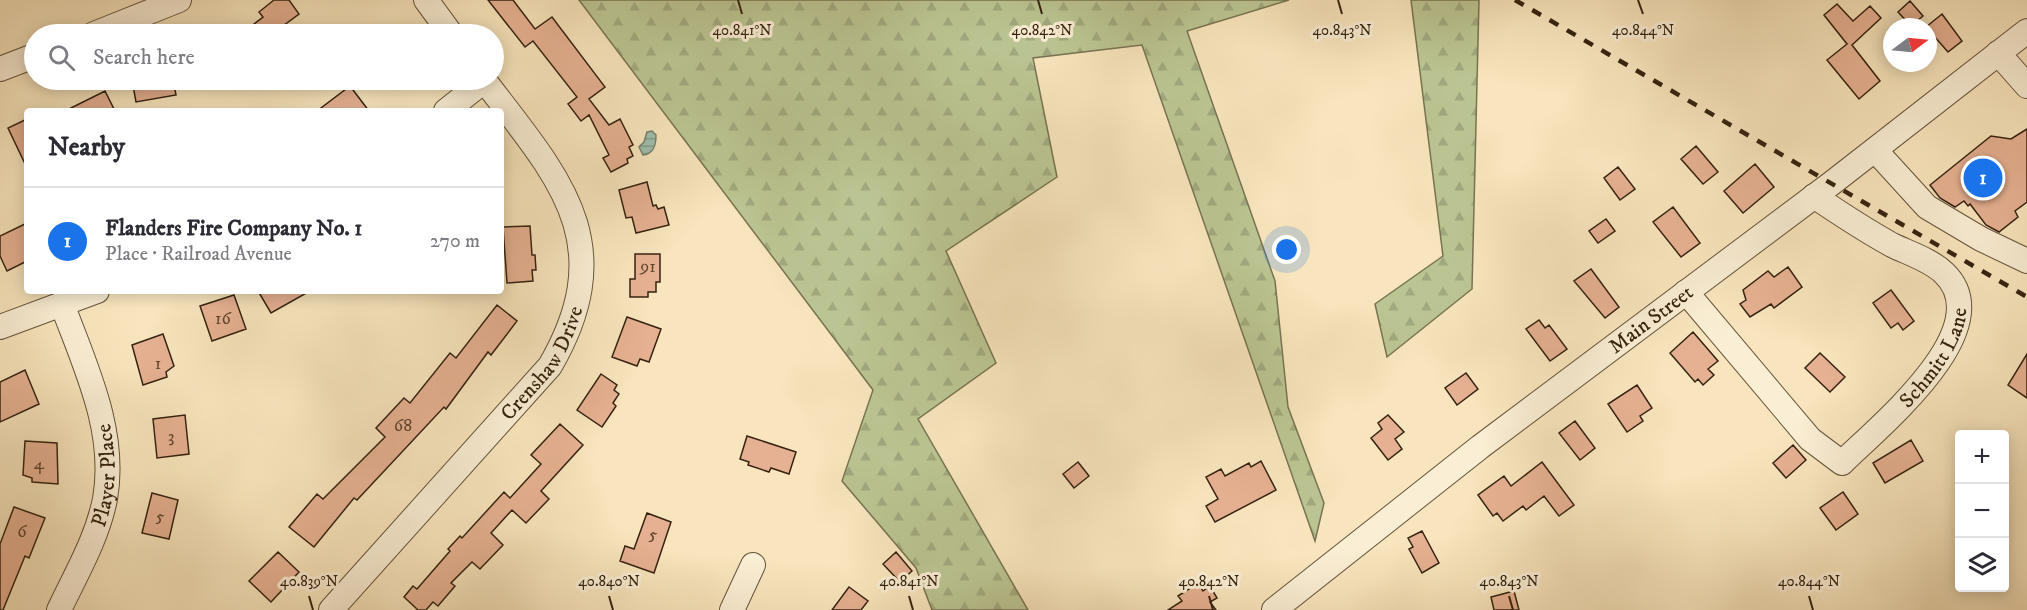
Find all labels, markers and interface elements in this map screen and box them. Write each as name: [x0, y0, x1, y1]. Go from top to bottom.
north arrow: [1883, 18, 1937, 72]
text: 40.841°N: [712, 21, 772, 40]
text: 40.842°N: [1012, 21, 1072, 40]
text: 40.843°N: [1312, 21, 1372, 40]
text: 40.844°N: [1612, 21, 1674, 40]
search box: [24, 24, 504, 90]
icon: search: [45, 41, 78, 74]
text: Search here: [93, 44, 195, 71]
text: Nearby: [48, 131, 125, 164]
pin: 1: [1964, 156, 2002, 201]
text: Flanders Fire Company No. 1: [105, 215, 362, 242]
text: 1: [64, 229, 71, 254]
text: 270 m: [430, 229, 480, 254]
your location: [1272, 235, 1301, 264]
text: Place · Railroad Avenue: [105, 242, 292, 267]
house number: 91: [639, 256, 656, 278]
street label: Main Street: [1604, 280, 1699, 360]
street label: Crenshaw Drive: [495, 303, 589, 426]
street label: Schmitt Lane: [1894, 306, 1973, 414]
house number: 16: [215, 308, 232, 330]
house number: 1: [155, 353, 161, 375]
house number: 68: [394, 415, 412, 437]
street label: Player Place: [86, 421, 122, 530]
house number: 3: [168, 426, 174, 448]
map controls: [1955, 430, 2009, 592]
button: +: [1955, 430, 2009, 484]
house number: 4: [34, 453, 45, 475]
button: −: [1955, 484, 2009, 538]
house number: 5: [156, 506, 165, 528]
house number: 6: [17, 521, 27, 543]
house number: 5: [649, 524, 658, 546]
button: layers: [1955, 538, 2009, 592]
text: 40.839°N: [280, 572, 338, 591]
text: 40.840°N: [578, 572, 640, 591]
text: 40.841°N: [879, 572, 939, 591]
text: 40.842°N: [1179, 572, 1239, 591]
text: 40.843°N: [1479, 572, 1539, 591]
text: 40.844°N: [1778, 572, 1840, 591]

